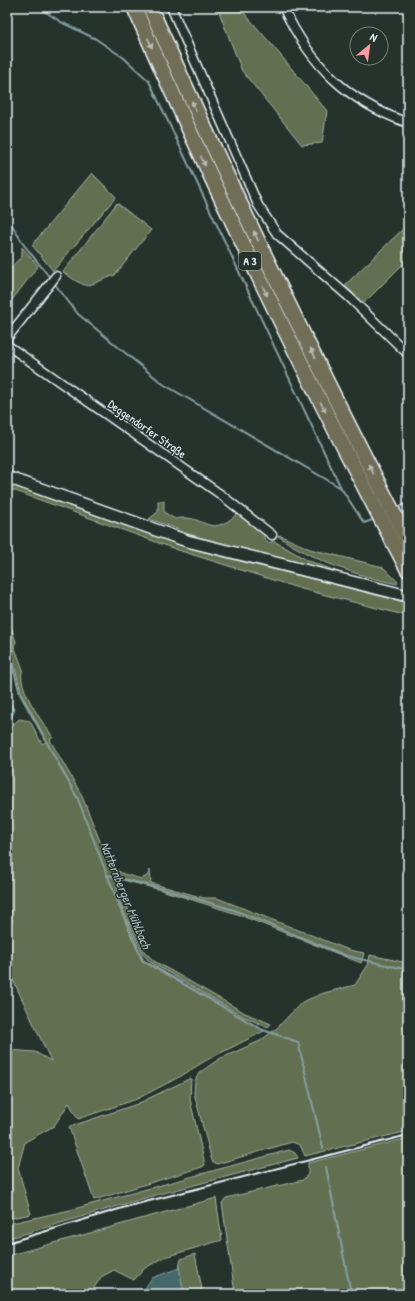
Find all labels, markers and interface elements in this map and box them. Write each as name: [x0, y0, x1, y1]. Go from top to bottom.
north arrow: [349, 26, 389, 66]
text: N: [368, 30, 380, 45]
one-way arrow: [147, 37, 153, 49]
one-way arrow: [191, 100, 197, 112]
one-way arrow: [200, 155, 206, 167]
one-way arrow: [253, 230, 259, 242]
road number: A 3: [239, 252, 261, 270]
one-way arrow: [261, 286, 268, 297]
one-way arrow: [310, 347, 316, 359]
street label: Deggendorfer Straße: [105, 395, 190, 462]
one-way arrow: [320, 402, 327, 413]
one-way arrow: [368, 463, 374, 475]
water label: Natternberger Mühlbach: [95, 839, 156, 953]

